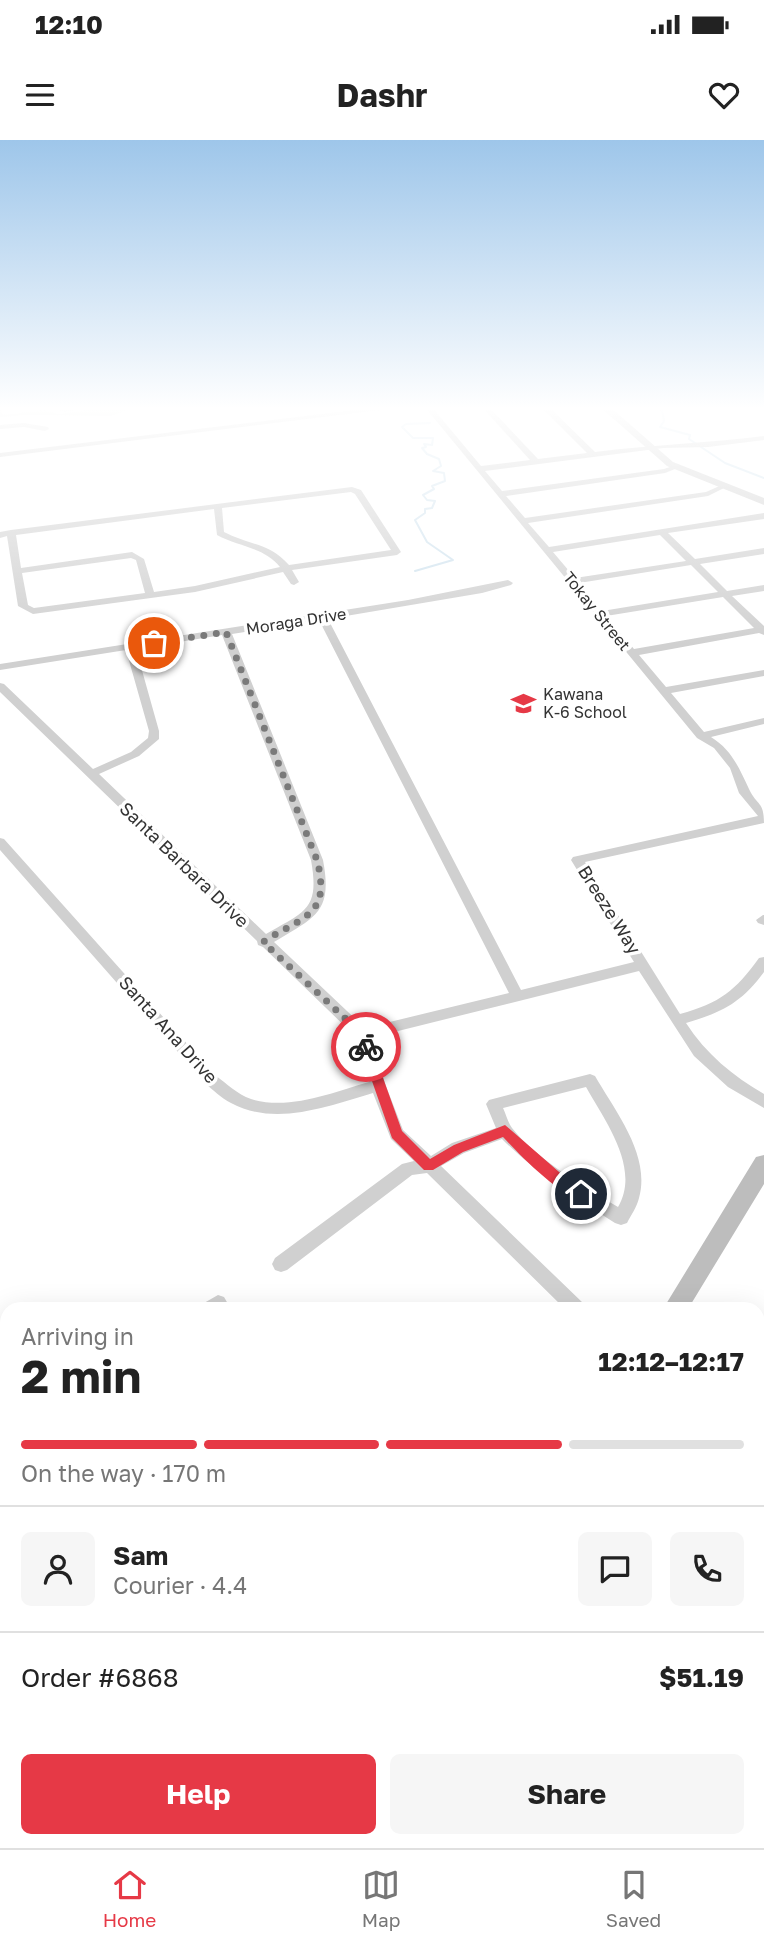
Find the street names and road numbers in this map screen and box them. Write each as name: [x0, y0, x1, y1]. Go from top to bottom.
street label: Tokay Street: [559, 567, 635, 655]
street label: Moraga Drive: [245, 603, 347, 639]
street label: Santa Barbara Drive: [116, 797, 254, 932]
street label: Breeze Way: [574, 861, 646, 958]
street label: Santa Ana Drive: [115, 971, 223, 1088]

